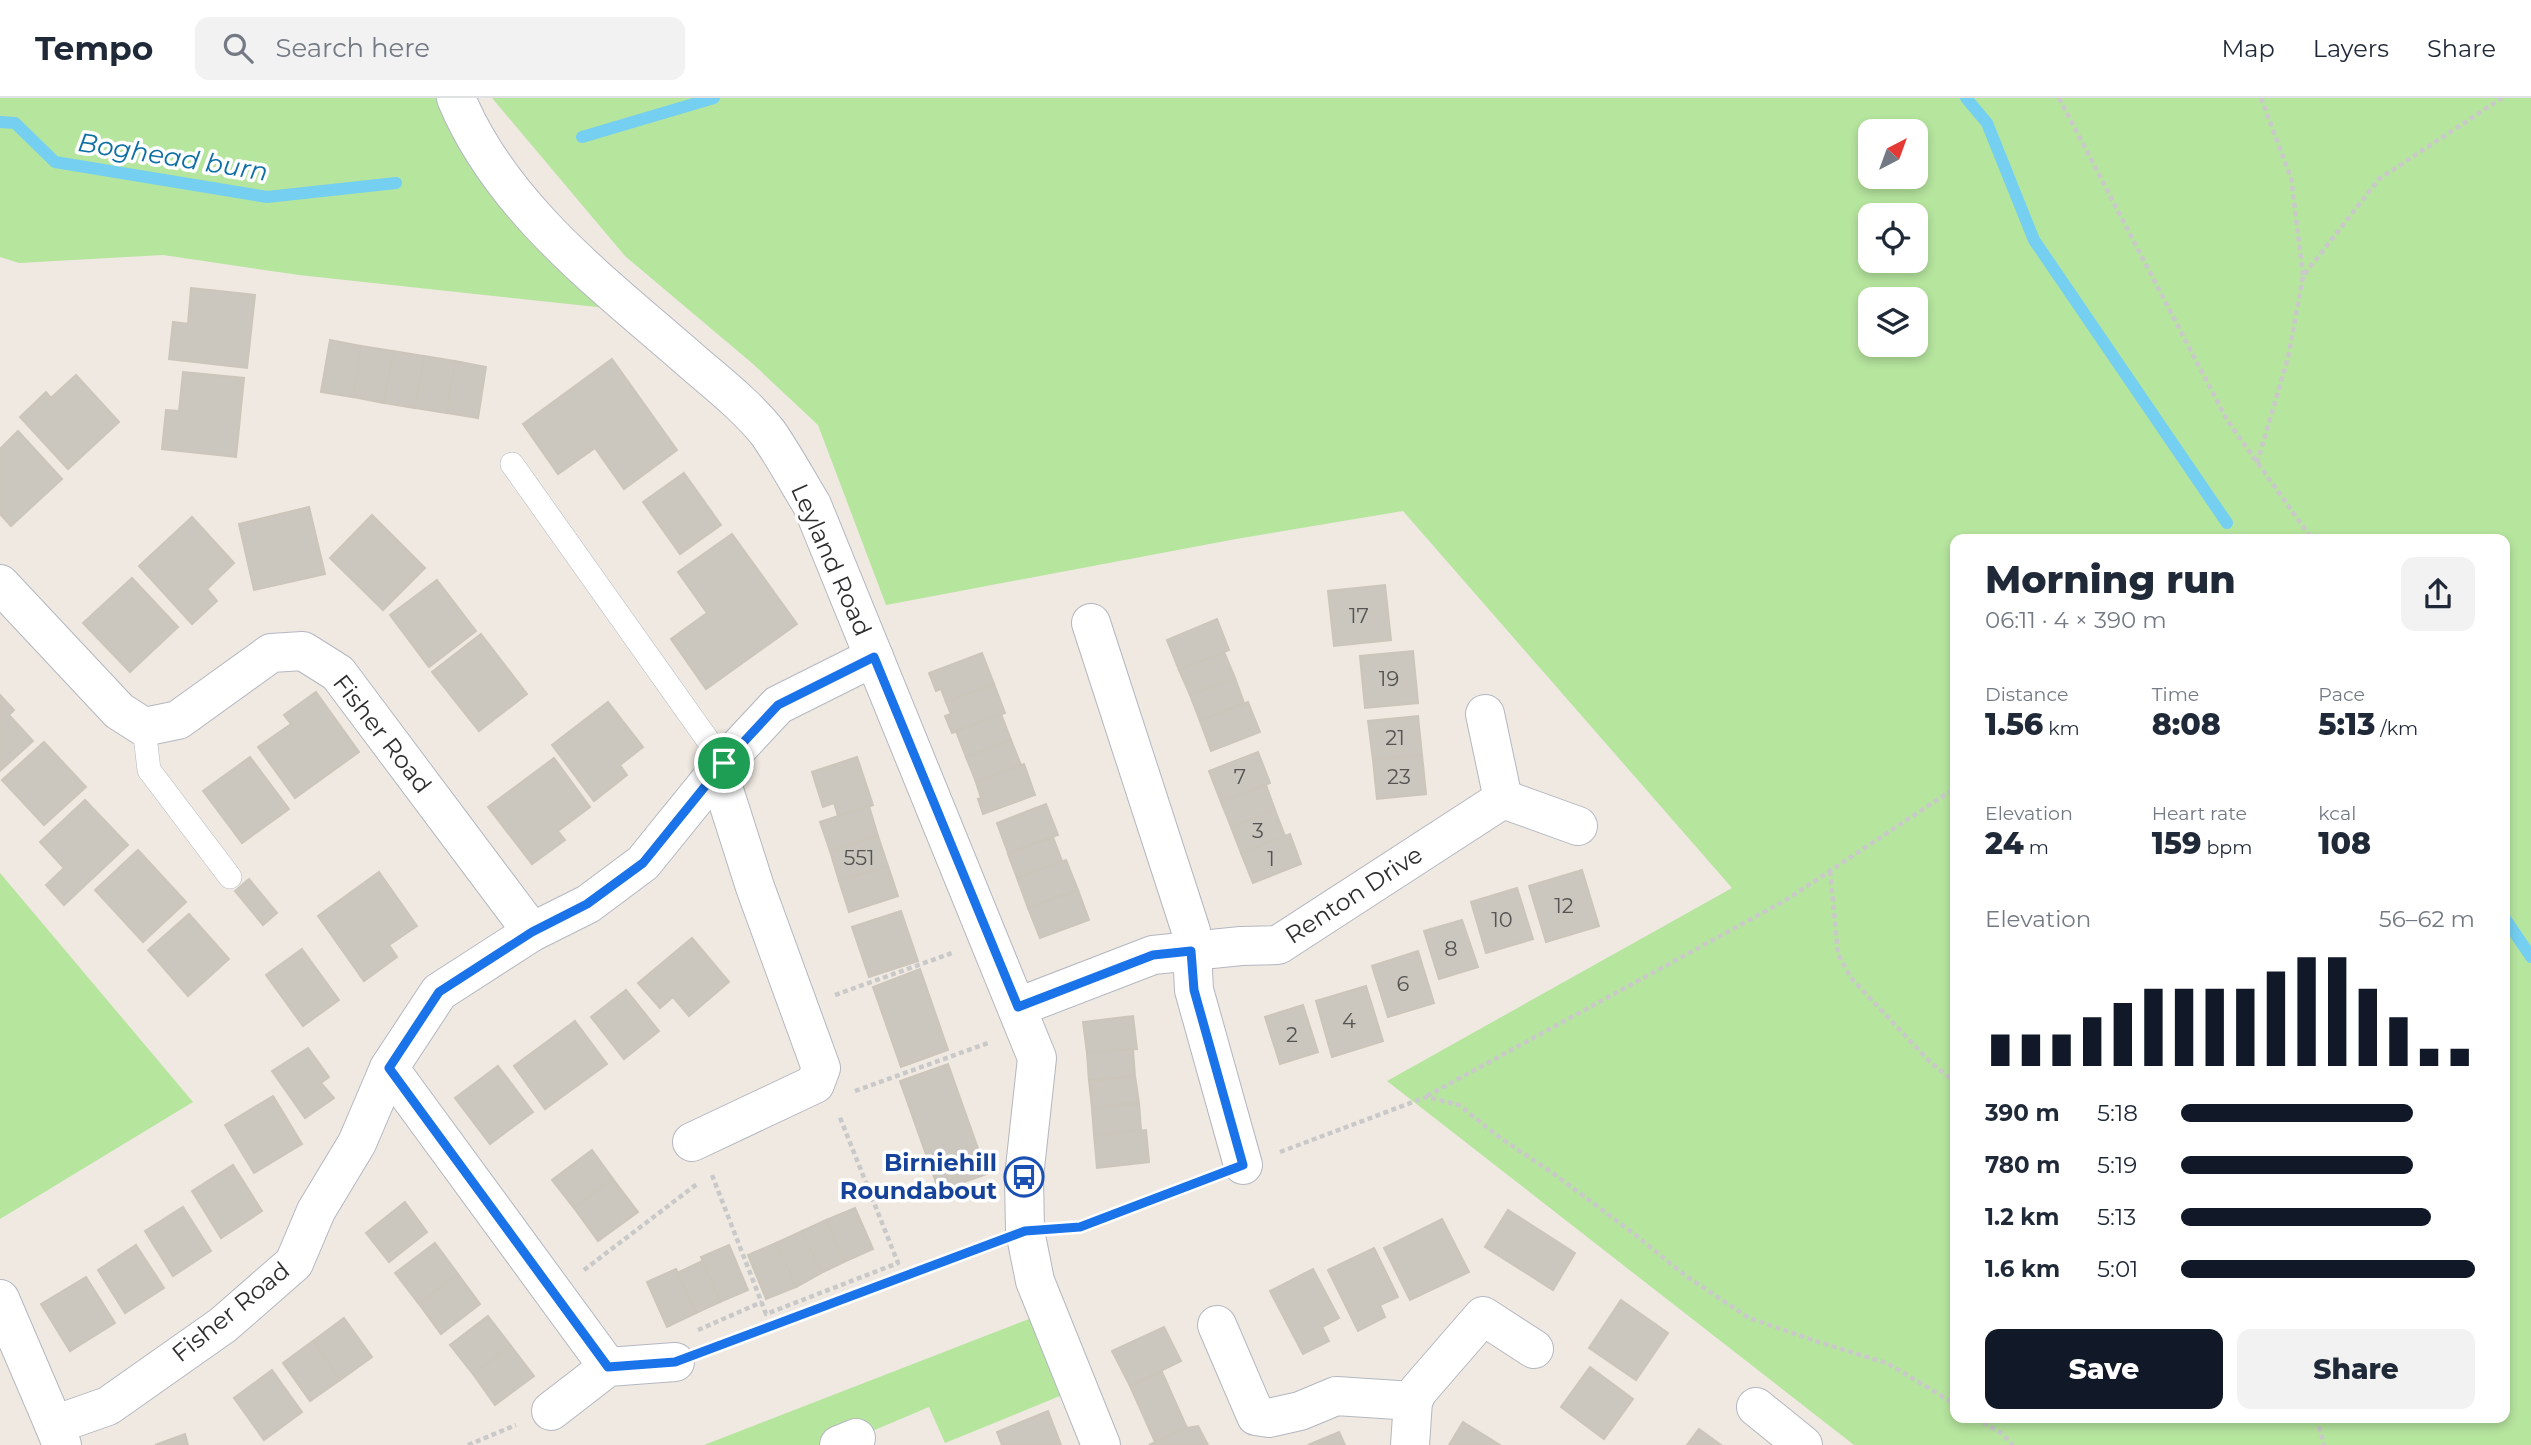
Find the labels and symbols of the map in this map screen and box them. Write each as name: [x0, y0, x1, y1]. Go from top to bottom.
north arrow: [1858, 119, 1928, 189]
water label: Boghead burn: [76, 126, 270, 188]
street label: Leyland Road: [785, 479, 878, 640]
house number: 17: [1349, 603, 1369, 628]
house number: 19: [1379, 666, 1399, 691]
street label: Fisher Road: [327, 669, 438, 799]
house number: 21: [1385, 725, 1405, 750]
pin: [694, 733, 754, 793]
house number: 7: [1234, 764, 1246, 789]
house number: 23: [1387, 764, 1411, 789]
house number: 3: [1252, 818, 1264, 843]
street label: Renton Drive: [1280, 839, 1428, 950]
house number: 551: [843, 845, 875, 870]
house number: 1: [1267, 846, 1275, 871]
house number: 12: [1554, 893, 1574, 918]
house number: 10: [1491, 907, 1513, 932]
house number: 8: [1444, 936, 1458, 961]
house number: 6: [1397, 971, 1410, 996]
house number: 4: [1342, 1008, 1356, 1033]
house number: 2: [1286, 1022, 1298, 1047]
place label: Birniehill Roundabout: [840, 1148, 998, 1205]
bus stop icon: Birniehill Roundabout: [1003, 1156, 1045, 1198]
street label: Fisher Road: [166, 1255, 295, 1368]

